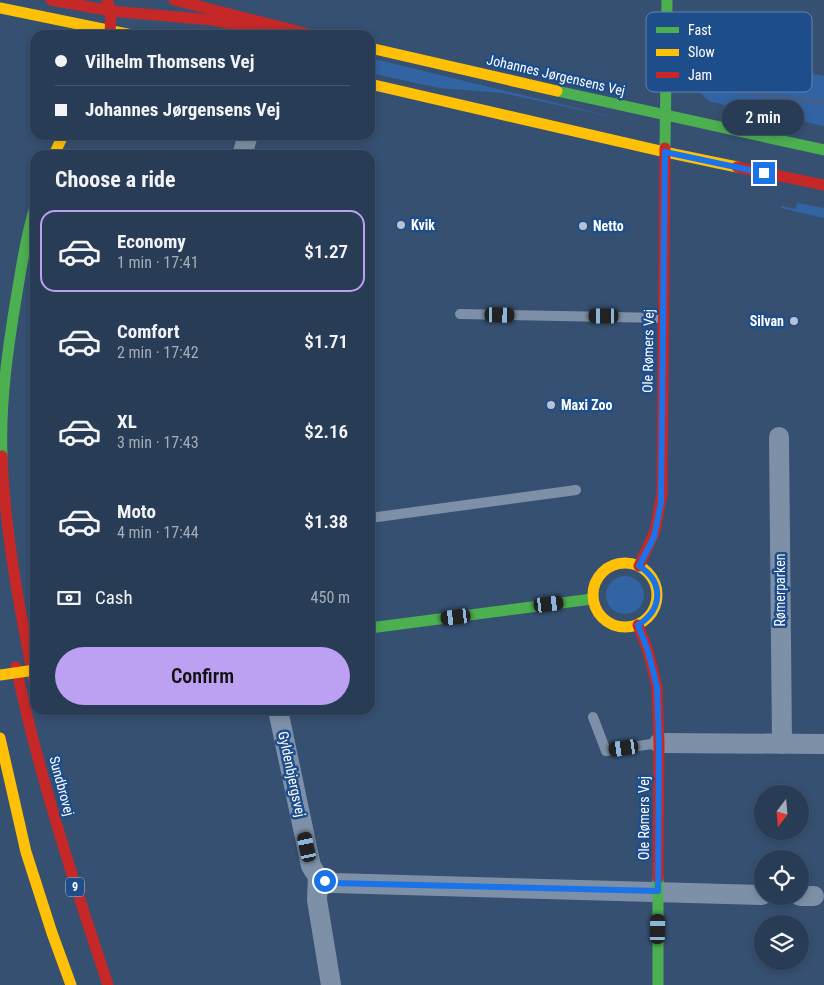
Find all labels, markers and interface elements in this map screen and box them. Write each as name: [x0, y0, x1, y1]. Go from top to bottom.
legend: [646, 12, 812, 92]
text: Fast: [688, 22, 712, 38]
text: Slow: [688, 44, 715, 60]
text: Vilhelm Thomsens Vej: [85, 50, 254, 73]
street label: Johannes Jørgensens Vej: [485, 51, 627, 99]
text: Jam: [688, 67, 712, 83]
text: Johannes Jørgensens Vej: [85, 98, 280, 121]
callout: 2 min: [723, 100, 805, 136]
text: 2 min: [745, 108, 781, 127]
route end: [753, 162, 775, 184]
text: Choose a ride: [55, 167, 176, 192]
place label: Kvik: [411, 217, 435, 233]
place label: Netto: [593, 218, 624, 234]
marker: Kvik: [395, 219, 407, 231]
marker: Netto: [577, 220, 589, 232]
icon: car: [57, 229, 102, 274]
text: Economy: [117, 230, 186, 253]
text: $1.27: [304, 240, 348, 263]
text: 1 min · 17:41: [117, 253, 199, 272]
car: [484, 307, 515, 323]
car: [589, 309, 619, 324]
street label: Ole Rømers Vej: [639, 309, 657, 393]
place label: Silvan: [750, 313, 784, 329]
marker: Silvan: [788, 315, 800, 327]
icon: car: [57, 319, 102, 364]
text: Comfort: [117, 320, 180, 343]
text: $1.71: [304, 330, 348, 353]
text: 2 min · 17:42: [117, 343, 199, 362]
place label: Maxi Zoo: [561, 397, 613, 413]
marker: Maxi Zoo: [545, 399, 557, 411]
icon: car: [57, 409, 102, 454]
text: XL: [117, 410, 137, 433]
text: $2.16: [304, 420, 348, 443]
text: 3 min · 17:43: [117, 433, 199, 452]
icon: car: [57, 499, 102, 544]
text: Moto: [117, 500, 156, 523]
text: $1.38: [304, 510, 348, 533]
text: 4 min · 17:44: [117, 523, 199, 542]
street label: Rømerparken: [772, 553, 788, 627]
icon: cash: [55, 584, 83, 612]
text: Cash: [95, 586, 133, 609]
text: 450 m: [311, 588, 350, 607]
car: [533, 595, 564, 613]
car: [440, 608, 471, 626]
button: Confirm: [55, 647, 350, 705]
street label: Gyldenbjergsvej: [275, 730, 309, 818]
car: [608, 738, 639, 758]
street label: Sundbrovej: [46, 754, 78, 818]
street label: Ole Rømers Vej: [636, 776, 652, 860]
north arrow: [754, 785, 809, 840]
map controls: [754, 785, 809, 970]
car: [296, 831, 317, 863]
button: locate: [754, 850, 809, 905]
route start: [314, 870, 336, 892]
road number: 9: [66, 878, 84, 896]
car: [650, 914, 665, 944]
button: layers: [754, 915, 809, 970]

